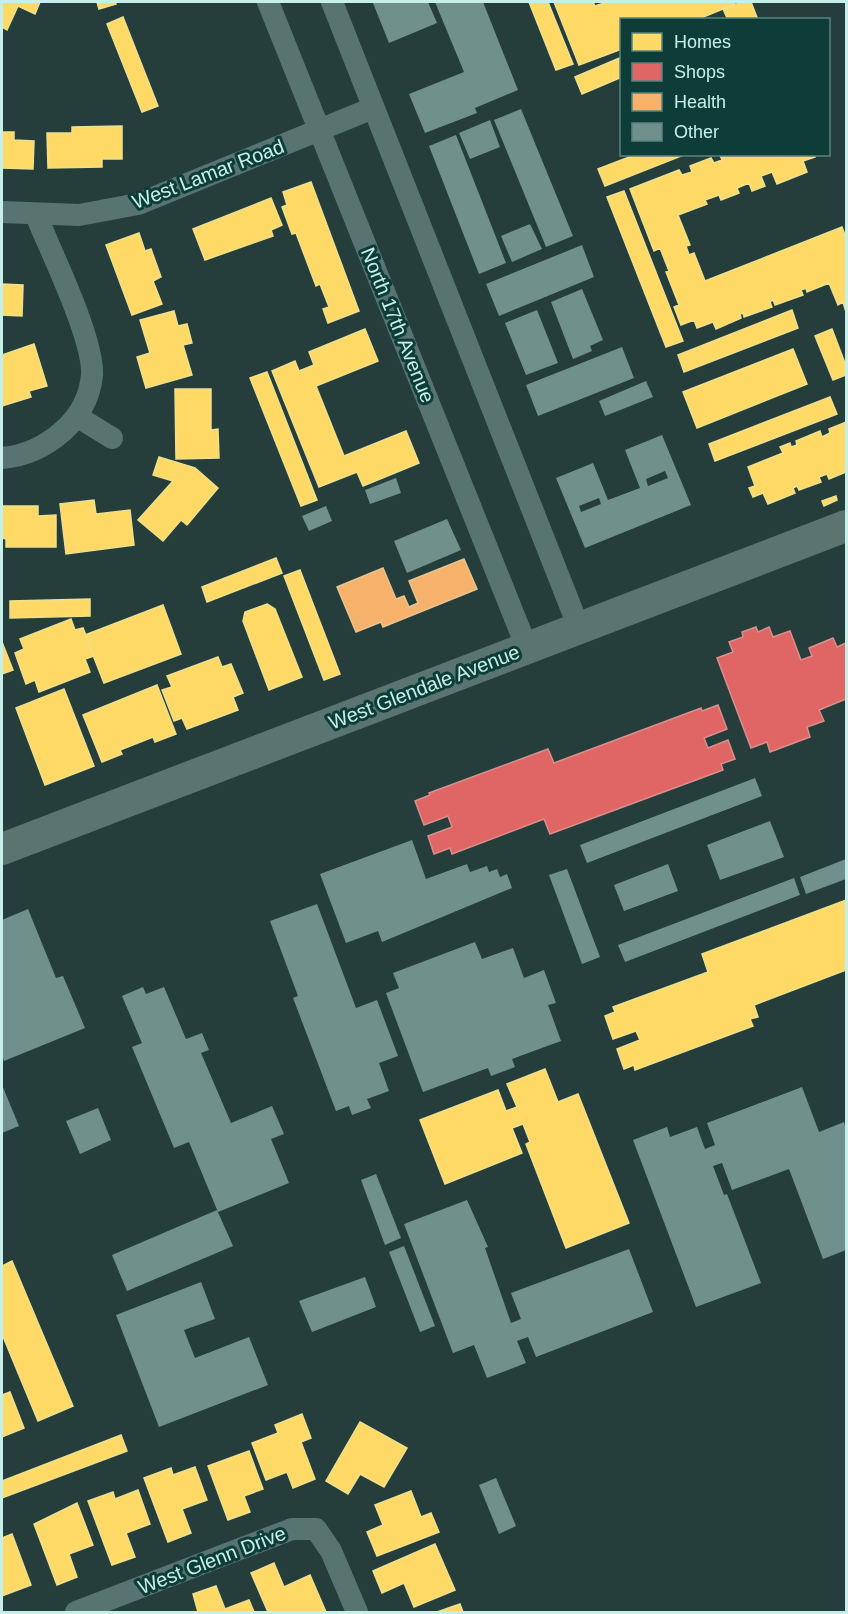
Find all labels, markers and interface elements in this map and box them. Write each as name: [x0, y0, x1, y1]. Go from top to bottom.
legend: [620, 18, 830, 156]
text: Homes: [674, 32, 731, 52]
text: Shops: [674, 62, 725, 82]
text: Health: [674, 92, 726, 112]
text: Other: [674, 122, 719, 142]
street label: West Lamar Road: [129, 135, 287, 213]
street label: North 17th Avenue: [357, 244, 439, 406]
street label: West Glendale Avenue: [325, 640, 523, 734]
street label: West Glenn Drive: [135, 1522, 289, 1598]

